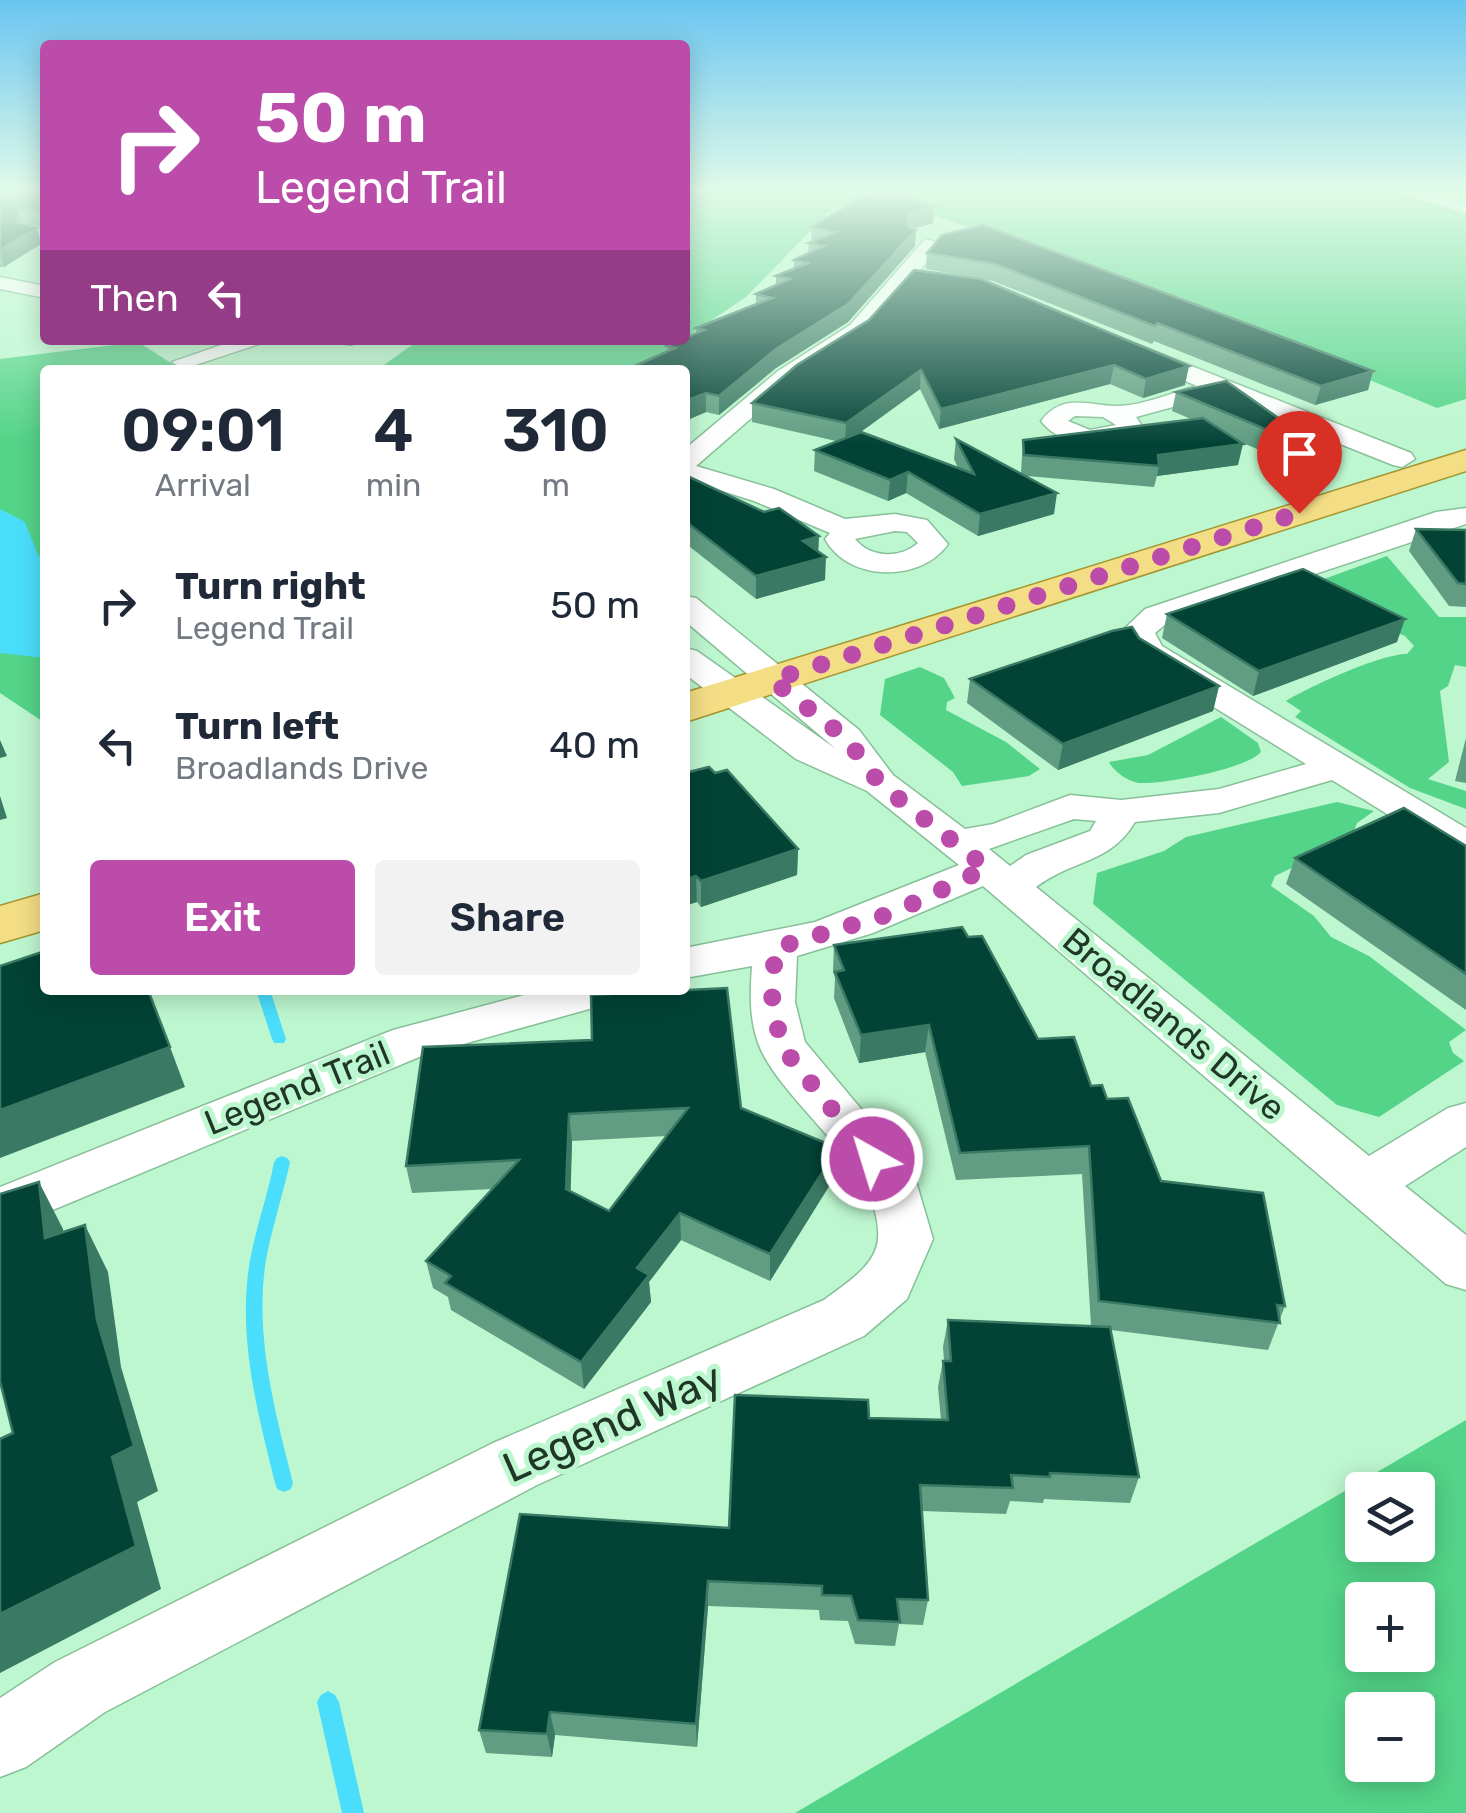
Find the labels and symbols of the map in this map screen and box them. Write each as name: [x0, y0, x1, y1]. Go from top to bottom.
pin: [1257, 411, 1342, 514]
street label: Broadlands Drive: [1054, 919, 1294, 1129]
street label: Legend Trail: [198, 1032, 396, 1144]
position arrow: [820, 1107, 924, 1211]
street label: Legend Way: [495, 1352, 729, 1493]

